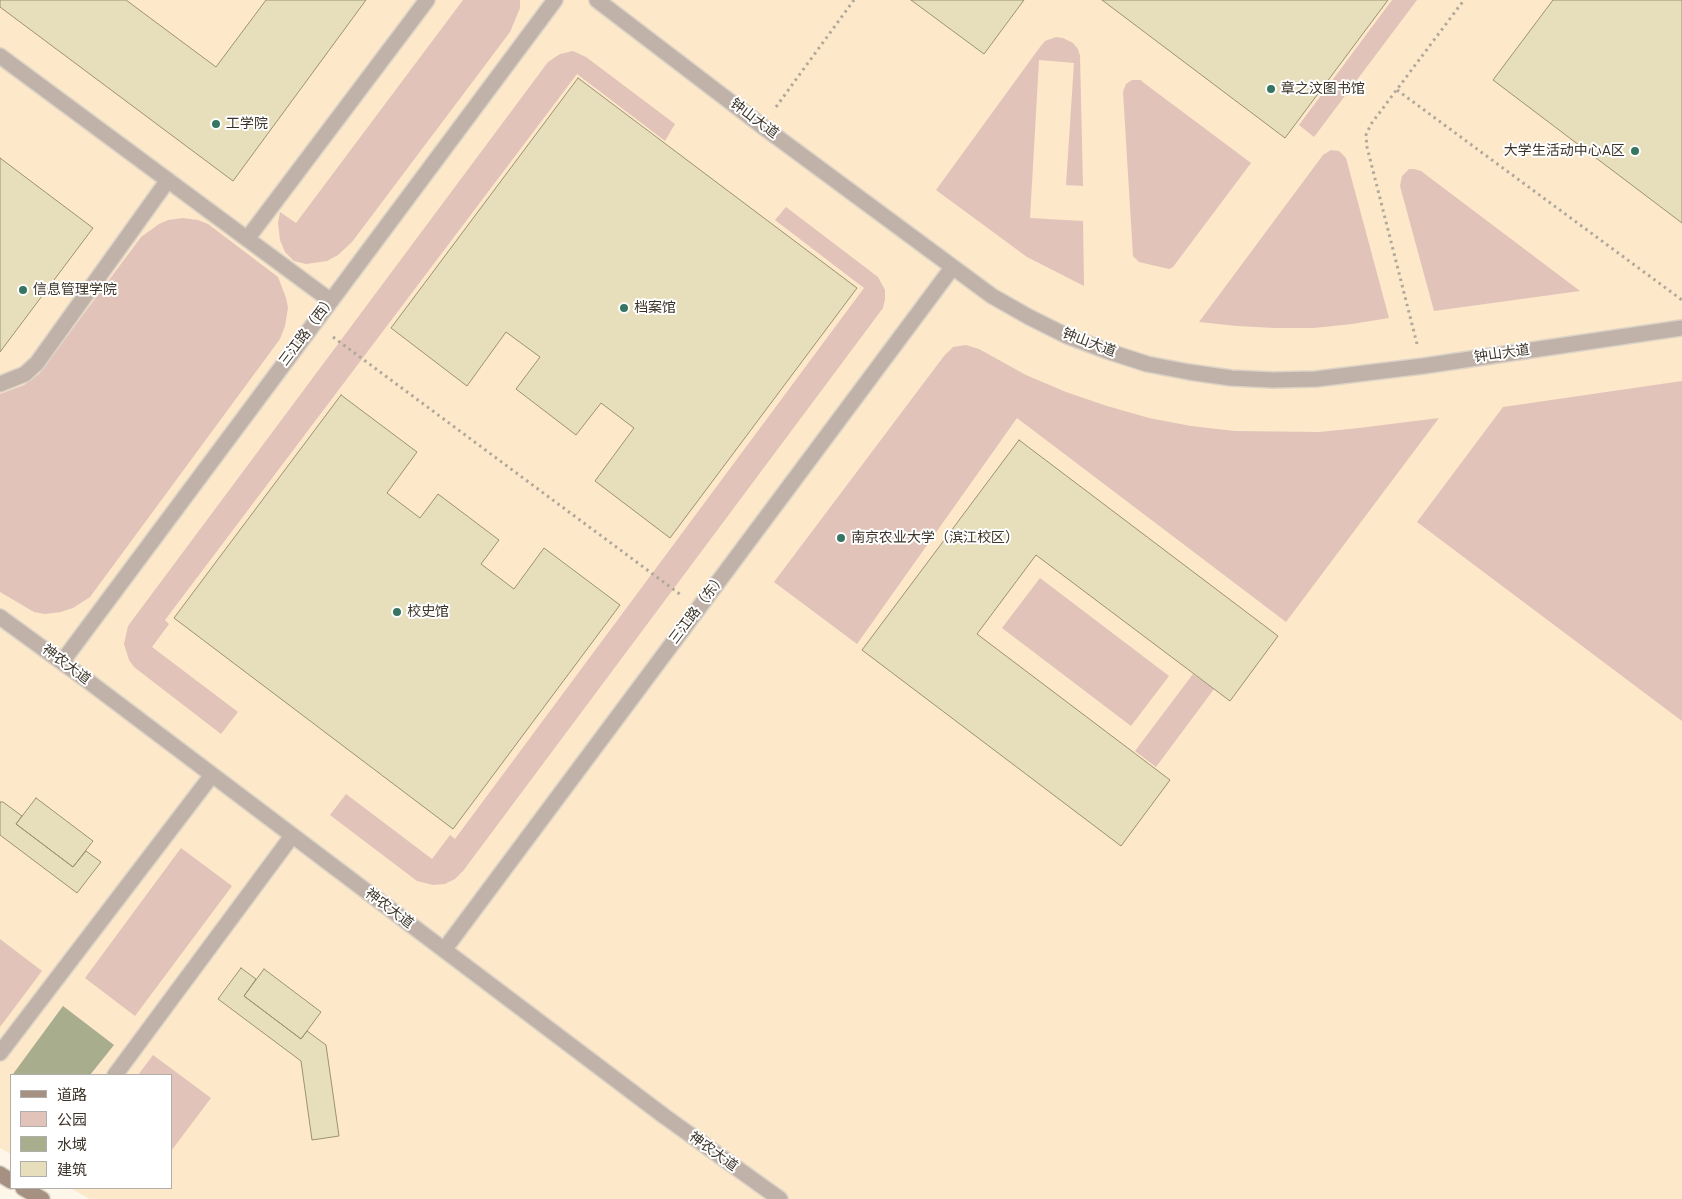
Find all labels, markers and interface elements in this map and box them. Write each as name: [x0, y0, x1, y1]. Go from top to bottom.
place label: 章之汶图书馆: [1281, 81, 1365, 97]
marker: 章之汶图书馆: [1265, 83, 1277, 95]
street label: 钟山大道: [727, 95, 781, 143]
place label: 工学院: [226, 116, 268, 132]
marker: 工学院: [210, 118, 222, 130]
place label: 大学生活动中心A区: [1504, 143, 1625, 159]
marker: 大学生活动中心A区: [1629, 145, 1641, 157]
place label: 信息管理学院: [33, 282, 117, 298]
marker: 信息管理学院: [17, 284, 29, 296]
street label: 三江路（西）: [276, 292, 340, 370]
place label: 档案馆: [634, 300, 676, 316]
marker: 档案馆: [618, 302, 630, 314]
street label: 钟山大道: [1060, 325, 1118, 361]
street label: 钟山大道: [1473, 342, 1531, 366]
place label: 南京农业大学（滨江校区）: [851, 530, 1019, 546]
marker: 南京农业大学（滨江校区）: [835, 532, 847, 544]
street label: 三江路（东）: [666, 570, 730, 648]
place label: 校史馆: [407, 604, 449, 620]
marker: 校史馆: [391, 606, 403, 618]
street label: 神农大道: [39, 641, 93, 689]
street label: 神农大道: [362, 885, 416, 933]
legend: [10, 1074, 172, 1189]
text: 道路: [57, 1085, 87, 1105]
text: 公园: [57, 1110, 87, 1130]
street label: 神农大道: [685, 1129, 741, 1175]
text: 水域: [57, 1135, 87, 1155]
text: 建筑: [57, 1160, 87, 1180]

